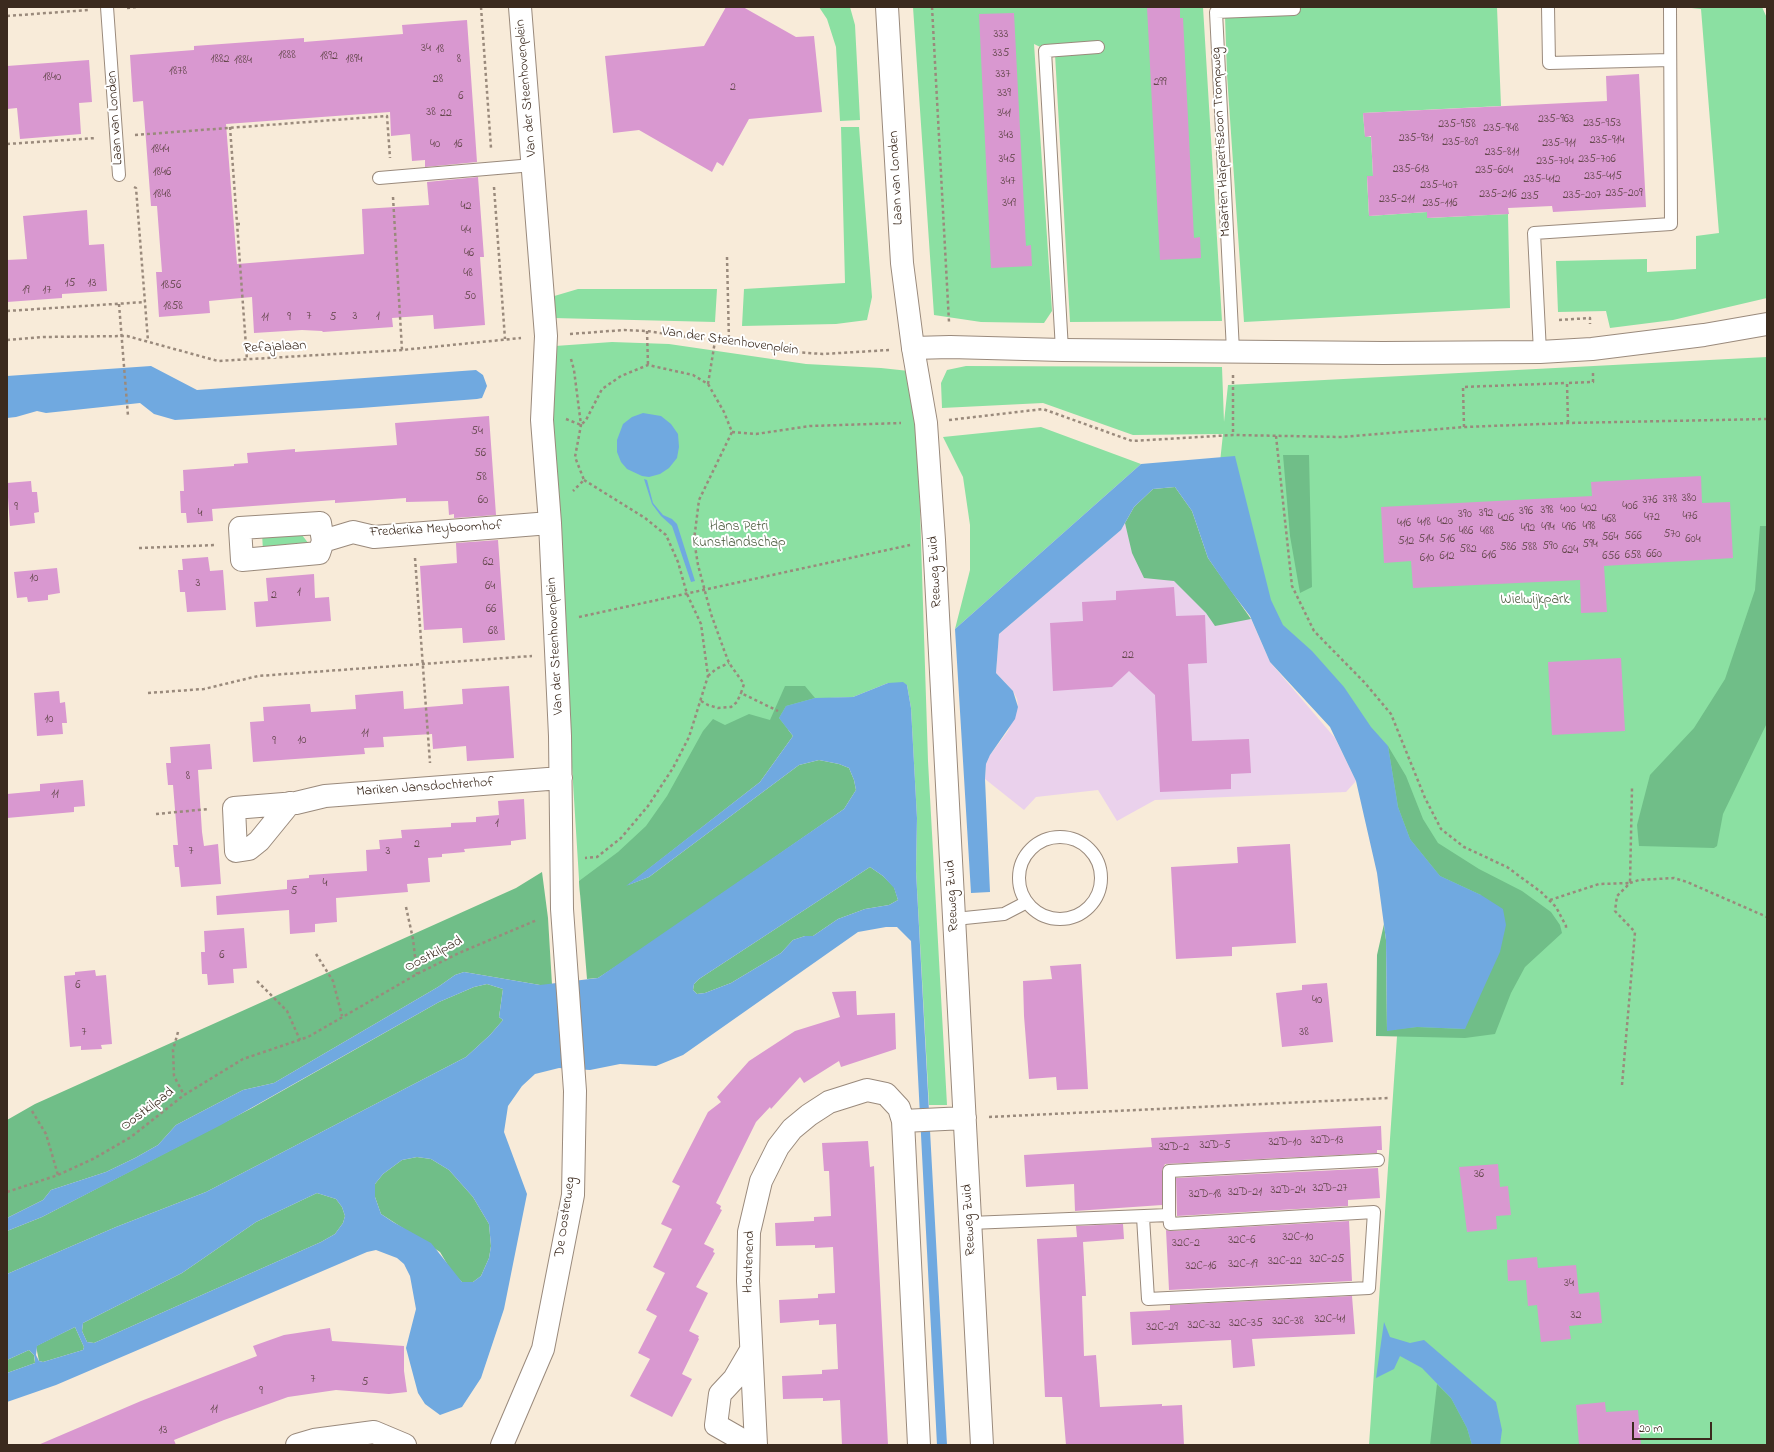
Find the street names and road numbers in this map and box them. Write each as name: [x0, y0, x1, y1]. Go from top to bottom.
street label: Van der Steenhovenplein: [513, 19, 541, 157]
street label: Maarten Harpertszoon Trompweg: [1209, 47, 1235, 237]
street label: Laan van Londen: [104, 70, 128, 166]
street label: Laan van Londen: [886, 130, 908, 226]
street label: Van der Steenhovenplein: [661, 324, 799, 360]
street label: Refajalaan: [243, 338, 307, 358]
street label: Frederika Meyboomhof: [369, 518, 503, 542]
street label: Reeweg Zuid: [926, 536, 946, 608]
street label: Van der Steenhovenplein: [544, 577, 568, 715]
street label: Mariken Jansdochterhof: [356, 775, 494, 801]
street label: Reeweg Zuid: [943, 860, 963, 932]
street label: Oostkilpad: [402, 933, 466, 977]
street label: Oostkilpad: [118, 1085, 178, 1135]
street label: De Oosterweg: [552, 1176, 580, 1258]
street label: Reeweg Zuid: [960, 1184, 980, 1256]
street label: Houtenend: [741, 1231, 759, 1293]

